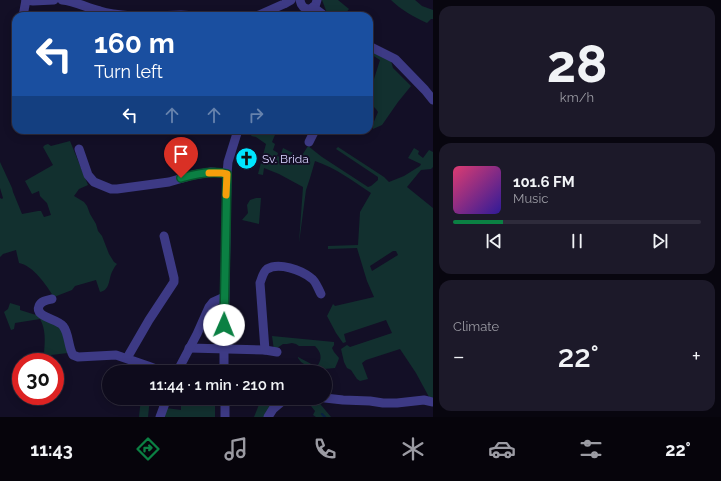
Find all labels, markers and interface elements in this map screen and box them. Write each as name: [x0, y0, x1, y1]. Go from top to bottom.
text: 160 m: [94, 27, 175, 60]
icon: left: [28, 28, 80, 80]
text: 28: [547, 33, 607, 94]
text: Turn left: [94, 61, 163, 82]
text: km/h: [560, 90, 594, 105]
icon: left: [119, 104, 141, 126]
icon: ahead: [161, 104, 183, 126]
icon: ahead: [203, 104, 225, 126]
icon: right: [245, 104, 267, 126]
pin: [164, 137, 198, 178]
icon: arrive: [170, 143, 192, 165]
church icon: Sv. Brida: [234, 146, 260, 172]
place label: Sv. Brida: [262, 152, 309, 166]
text: 101.6 FM: [513, 173, 575, 191]
text: Music: [513, 191, 548, 206]
icon: previous: [483, 230, 505, 252]
icon: pause: [566, 230, 588, 252]
icon: next: [649, 230, 671, 252]
position arrow: [203, 304, 245, 346]
text: Climate: [453, 319, 499, 334]
text: 22°: [558, 339, 599, 374]
text: −: [453, 343, 465, 369]
text: +: [692, 343, 701, 369]
speed limit sign: 30: [12, 353, 64, 405]
text: 11:44 · 1 min · 210 m: [150, 376, 285, 394]
icon: directions: [134, 435, 162, 463]
icon: music: [222, 435, 250, 463]
icon: phone: [311, 435, 339, 463]
icon: climate: [399, 435, 427, 463]
icon: car: [488, 435, 516, 463]
icon: filters: [577, 435, 605, 463]
text: 11:43: [30, 439, 73, 460]
text: 22°: [665, 439, 691, 460]

